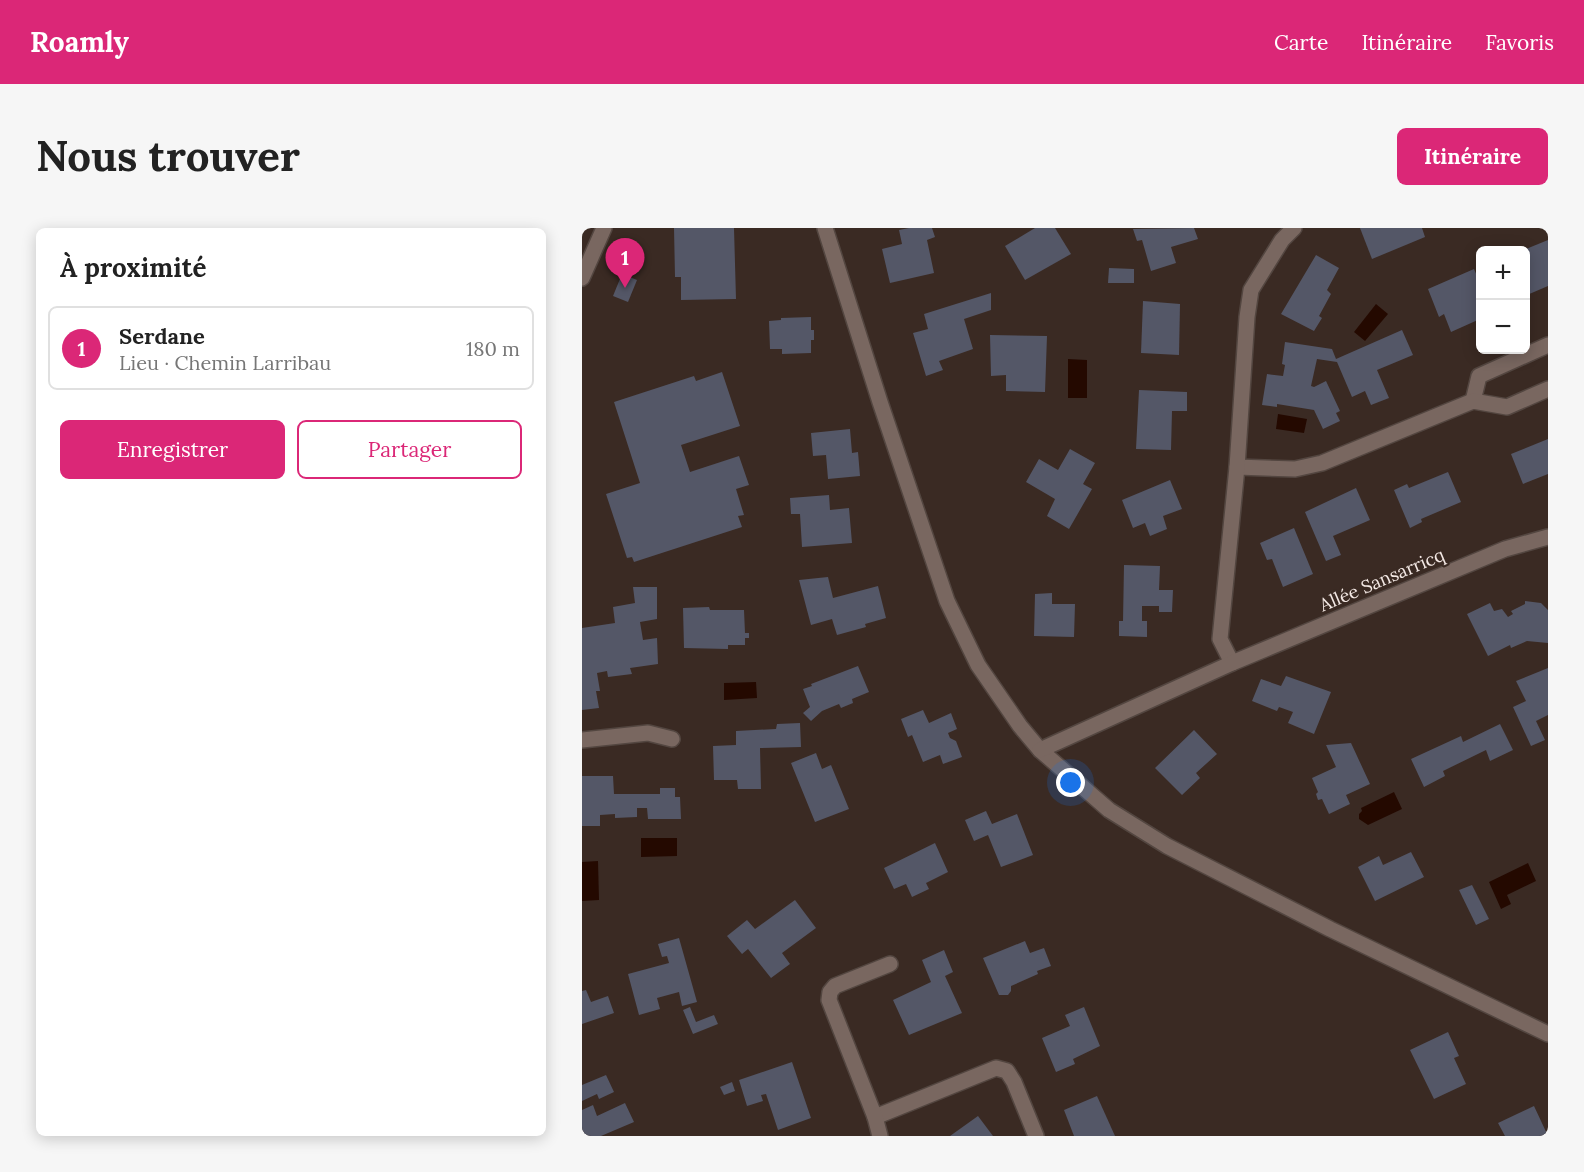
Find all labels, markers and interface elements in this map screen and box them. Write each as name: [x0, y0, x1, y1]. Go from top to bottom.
text: Roamly: [30, 24, 129, 60]
text: Carte: [1274, 29, 1328, 56]
text: Itinéraire: [1361, 29, 1452, 56]
text: Favoris: [1485, 29, 1554, 56]
button: Itinéraire: [1397, 128, 1548, 185]
text: Nous trouver: [36, 129, 300, 183]
pin: 1: [606, 238, 645, 288]
map controls: [1476, 246, 1530, 354]
button: +: [1476, 246, 1530, 300]
text: À proximité: [60, 251, 206, 284]
button: −: [1476, 300, 1530, 354]
text: Serdane: [119, 322, 205, 350]
text: 1: [77, 336, 86, 361]
text: 180 m: [466, 336, 520, 361]
text: Lieu · Chemin Larribau: [119, 350, 331, 375]
button: Enregistrer: [60, 420, 285, 479]
button: Partager: [297, 420, 522, 479]
street label: Allée Sansarricq: [1315, 543, 1448, 617]
your location: [1056, 768, 1085, 797]

